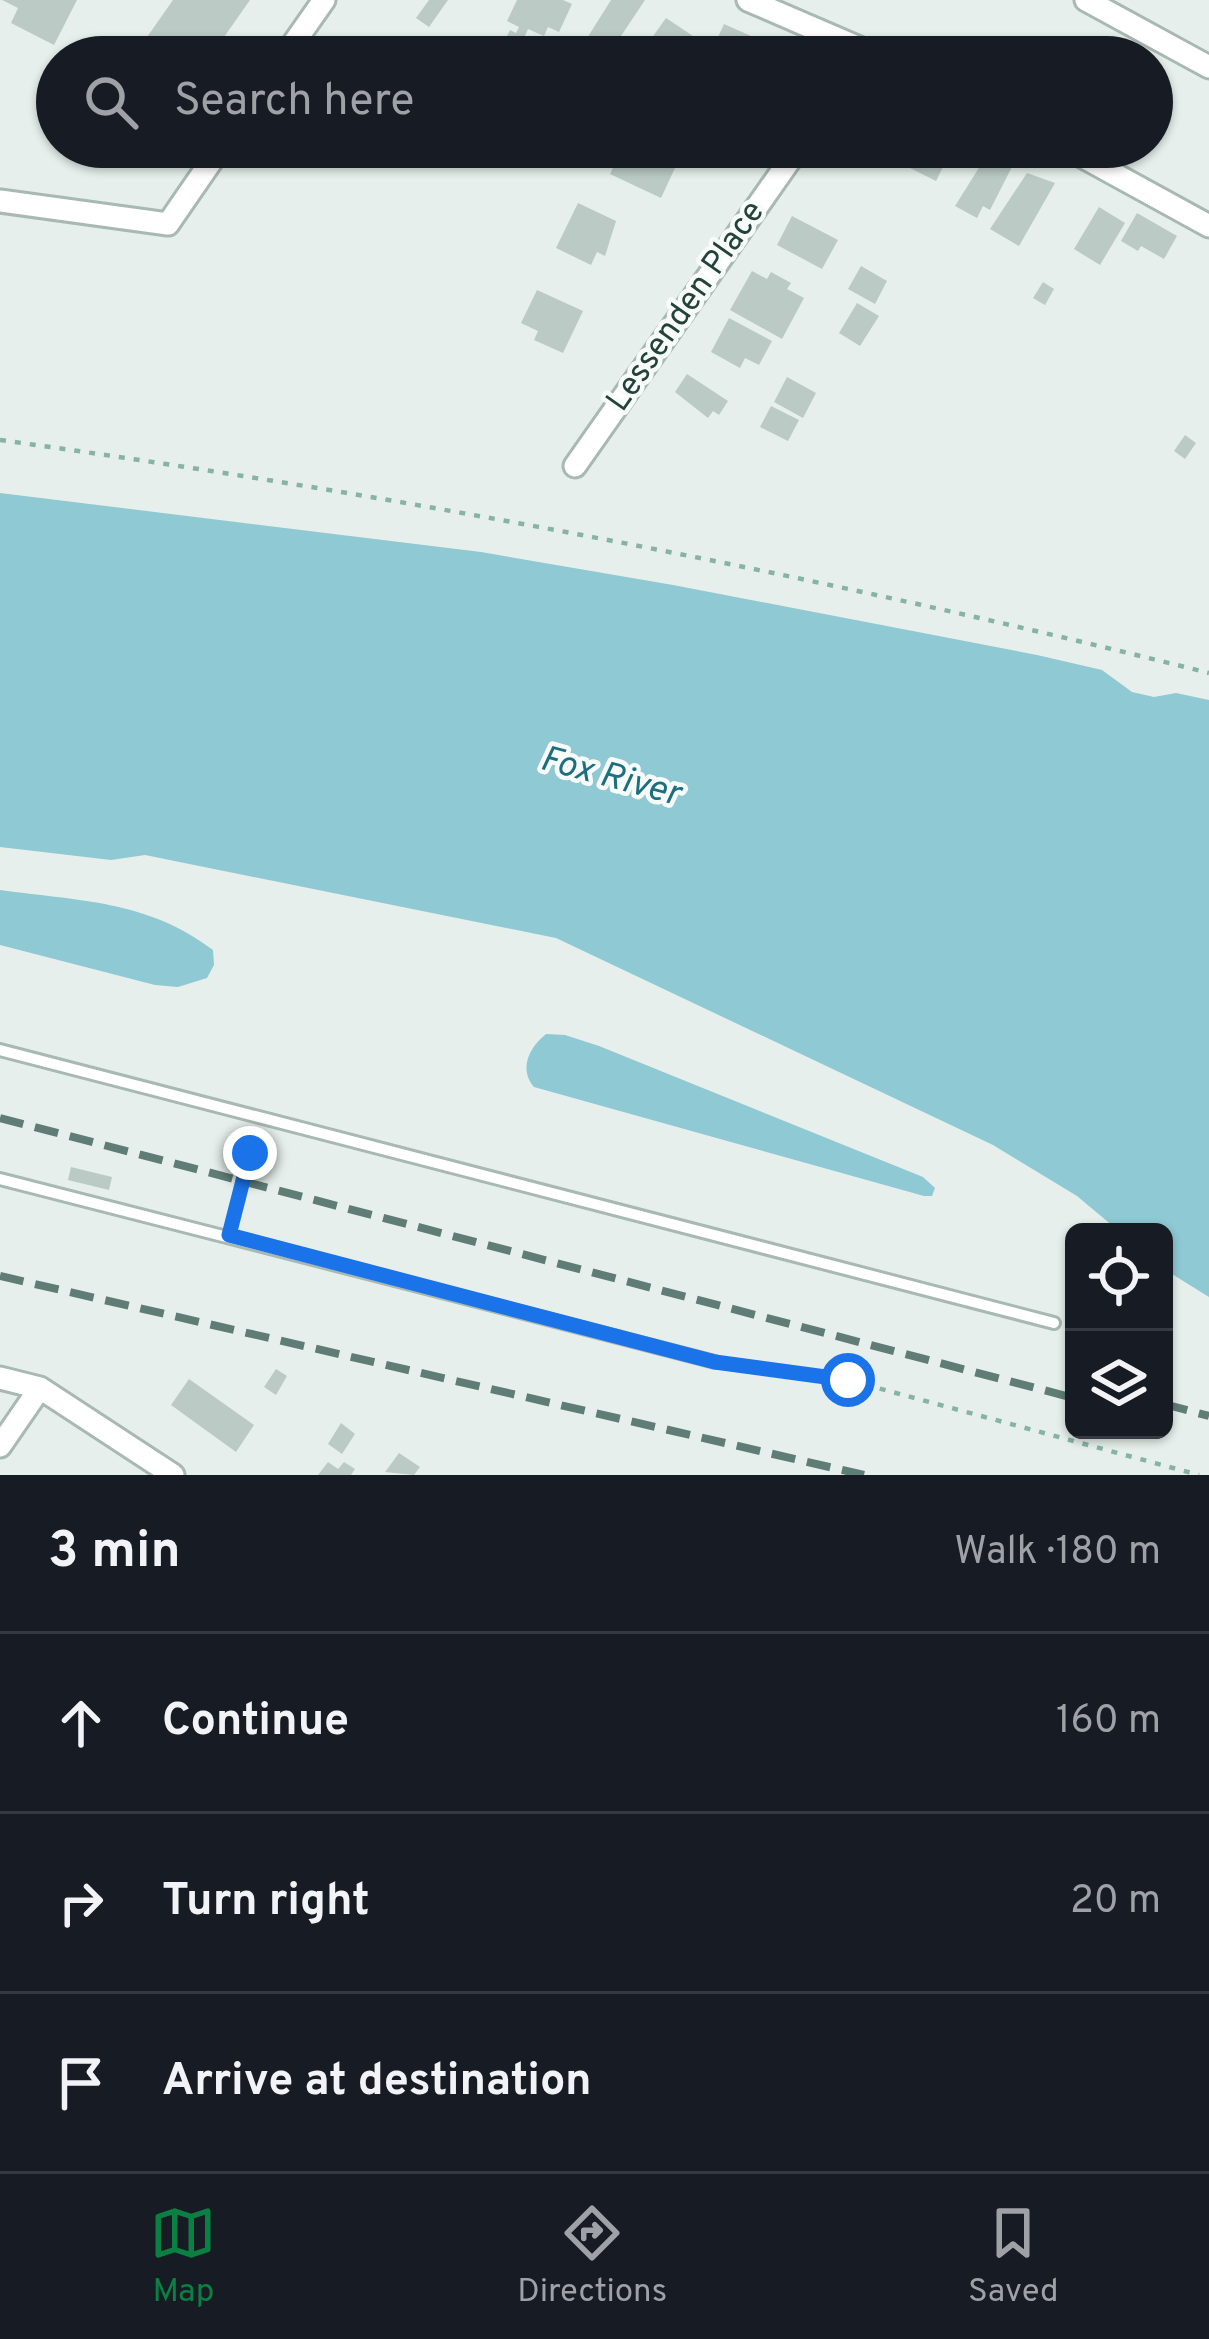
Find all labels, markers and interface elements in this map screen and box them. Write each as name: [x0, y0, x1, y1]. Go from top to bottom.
search box: [36, 36, 1173, 168]
icon: search: [78, 69, 144, 135]
text: Search here: [174, 74, 414, 131]
street label: Lessenden Place: [599, 193, 775, 421]
water label: Fox River: [535, 737, 688, 820]
route end: [223, 1126, 277, 1180]
map controls: [1065, 1223, 1173, 1439]
button: locate: [1065, 1223, 1173, 1331]
button: layers: [1065, 1331, 1173, 1439]
route start: [821, 1353, 875, 1407]
text: 3 min: [48, 1521, 181, 1586]
text: Walk · 180 m: [954, 1529, 1161, 1578]
icon: ahead: [48, 1690, 114, 1756]
text: Continue: [162, 1694, 349, 1751]
text: 160 m: [1056, 1698, 1161, 1747]
icon: right: [48, 1870, 114, 1936]
text: Turn right: [162, 1874, 370, 1931]
text: 20 m: [1070, 1878, 1161, 1927]
icon: arrive: [48, 2050, 114, 2116]
text: Arrive at destination: [162, 2054, 592, 2111]
tab: Map: [150, 2200, 216, 2314]
tab: Directions: [517, 2200, 667, 2314]
tab: Saved: [968, 2200, 1059, 2314]

